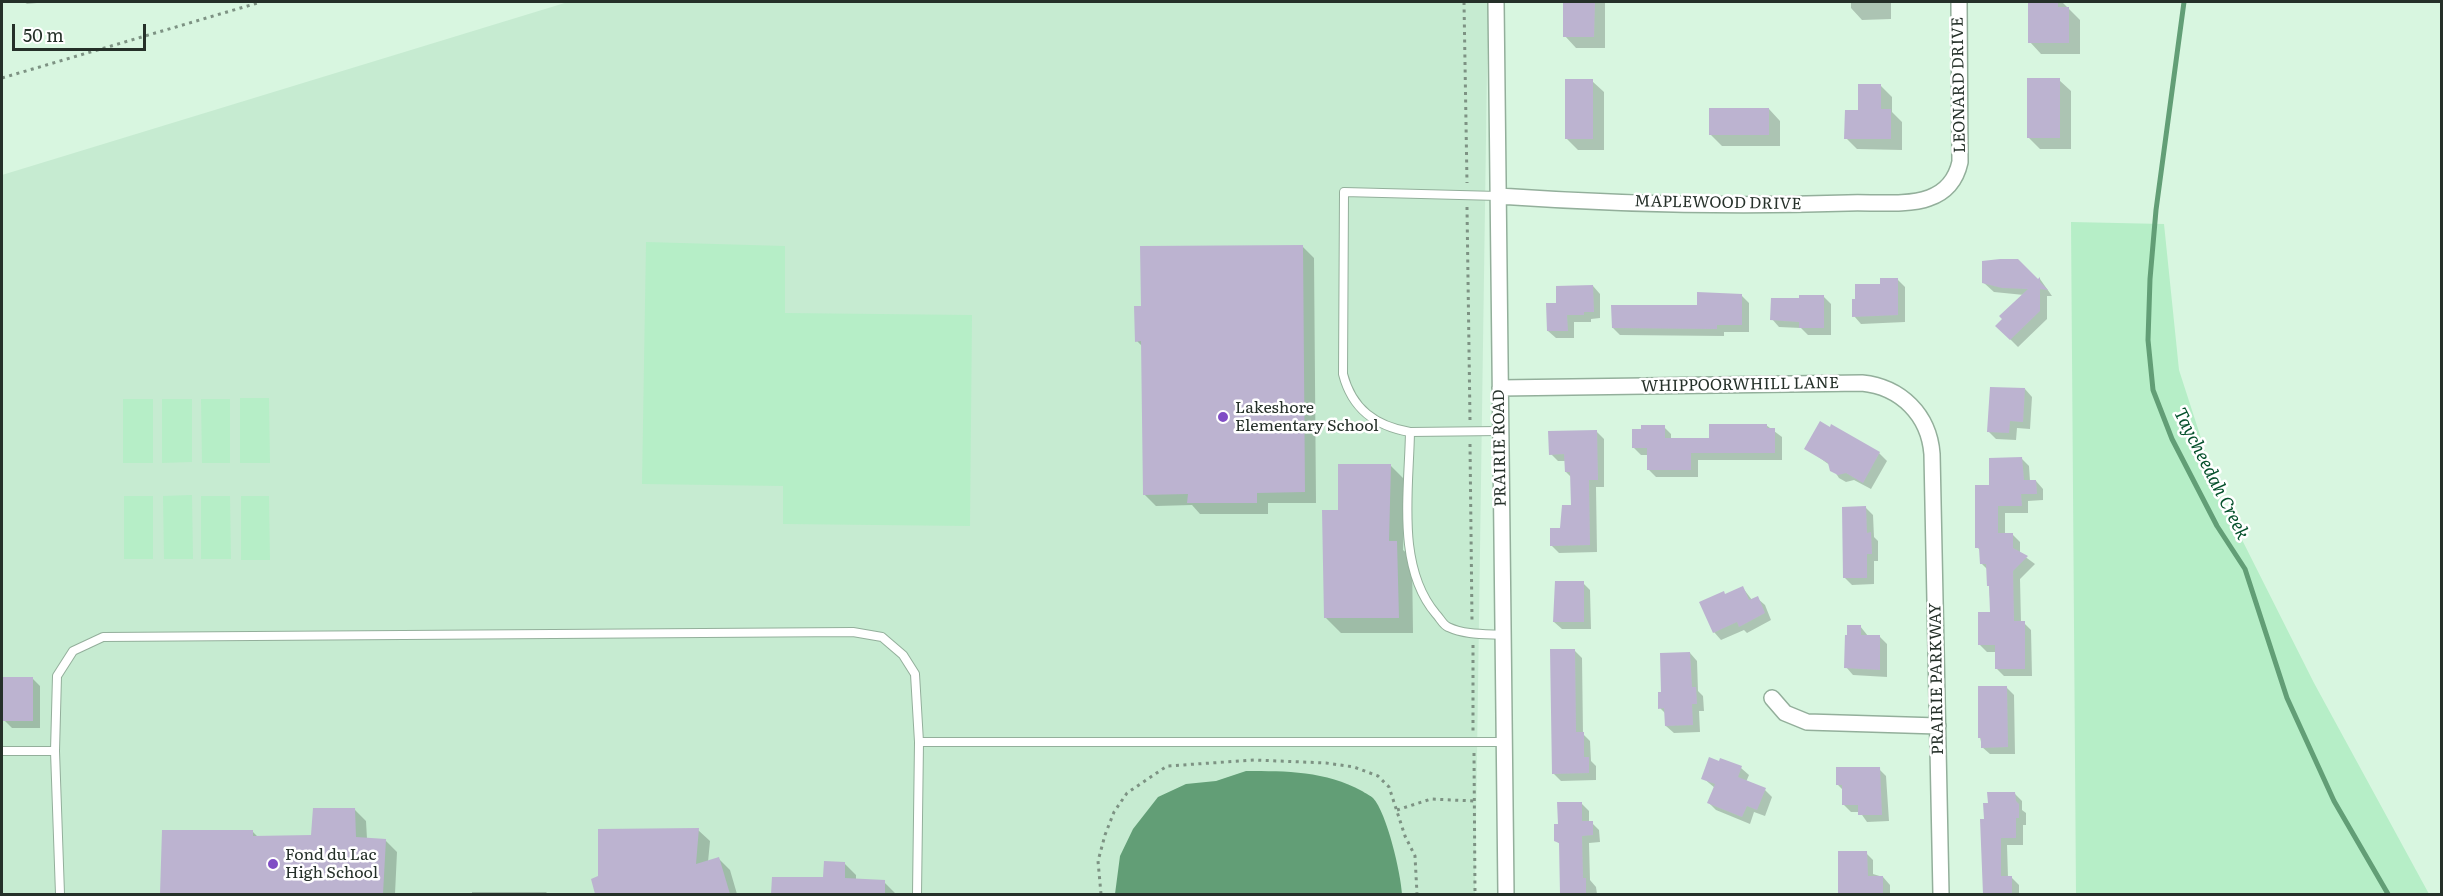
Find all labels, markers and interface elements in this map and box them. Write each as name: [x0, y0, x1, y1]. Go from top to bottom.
scale bar: [15, 12, 148, 50]
street label: LEONARD DRIVE: [1948, 17, 1970, 153]
text: 50 m: [23, 21, 64, 48]
street label: MAPLEWOOD DRIVE: [1634, 192, 1802, 214]
street label: WHIPPOORWHILL LANE: [1641, 374, 1839, 396]
street label: PRAIRIE ROAD: [1489, 389, 1511, 507]
place label: Lakeshore Elementary School: [1235, 398, 1379, 436]
water label: Taycheedah Creek: [2169, 405, 2253, 543]
marker: Lakeshore Elementary School: [1216, 410, 1230, 424]
street label: PRAIRIE PARKWAY: [1926, 603, 1948, 755]
place label: Fond du Lac High School: [285, 845, 378, 883]
marker: Fond du Lac High School: [266, 857, 280, 871]

